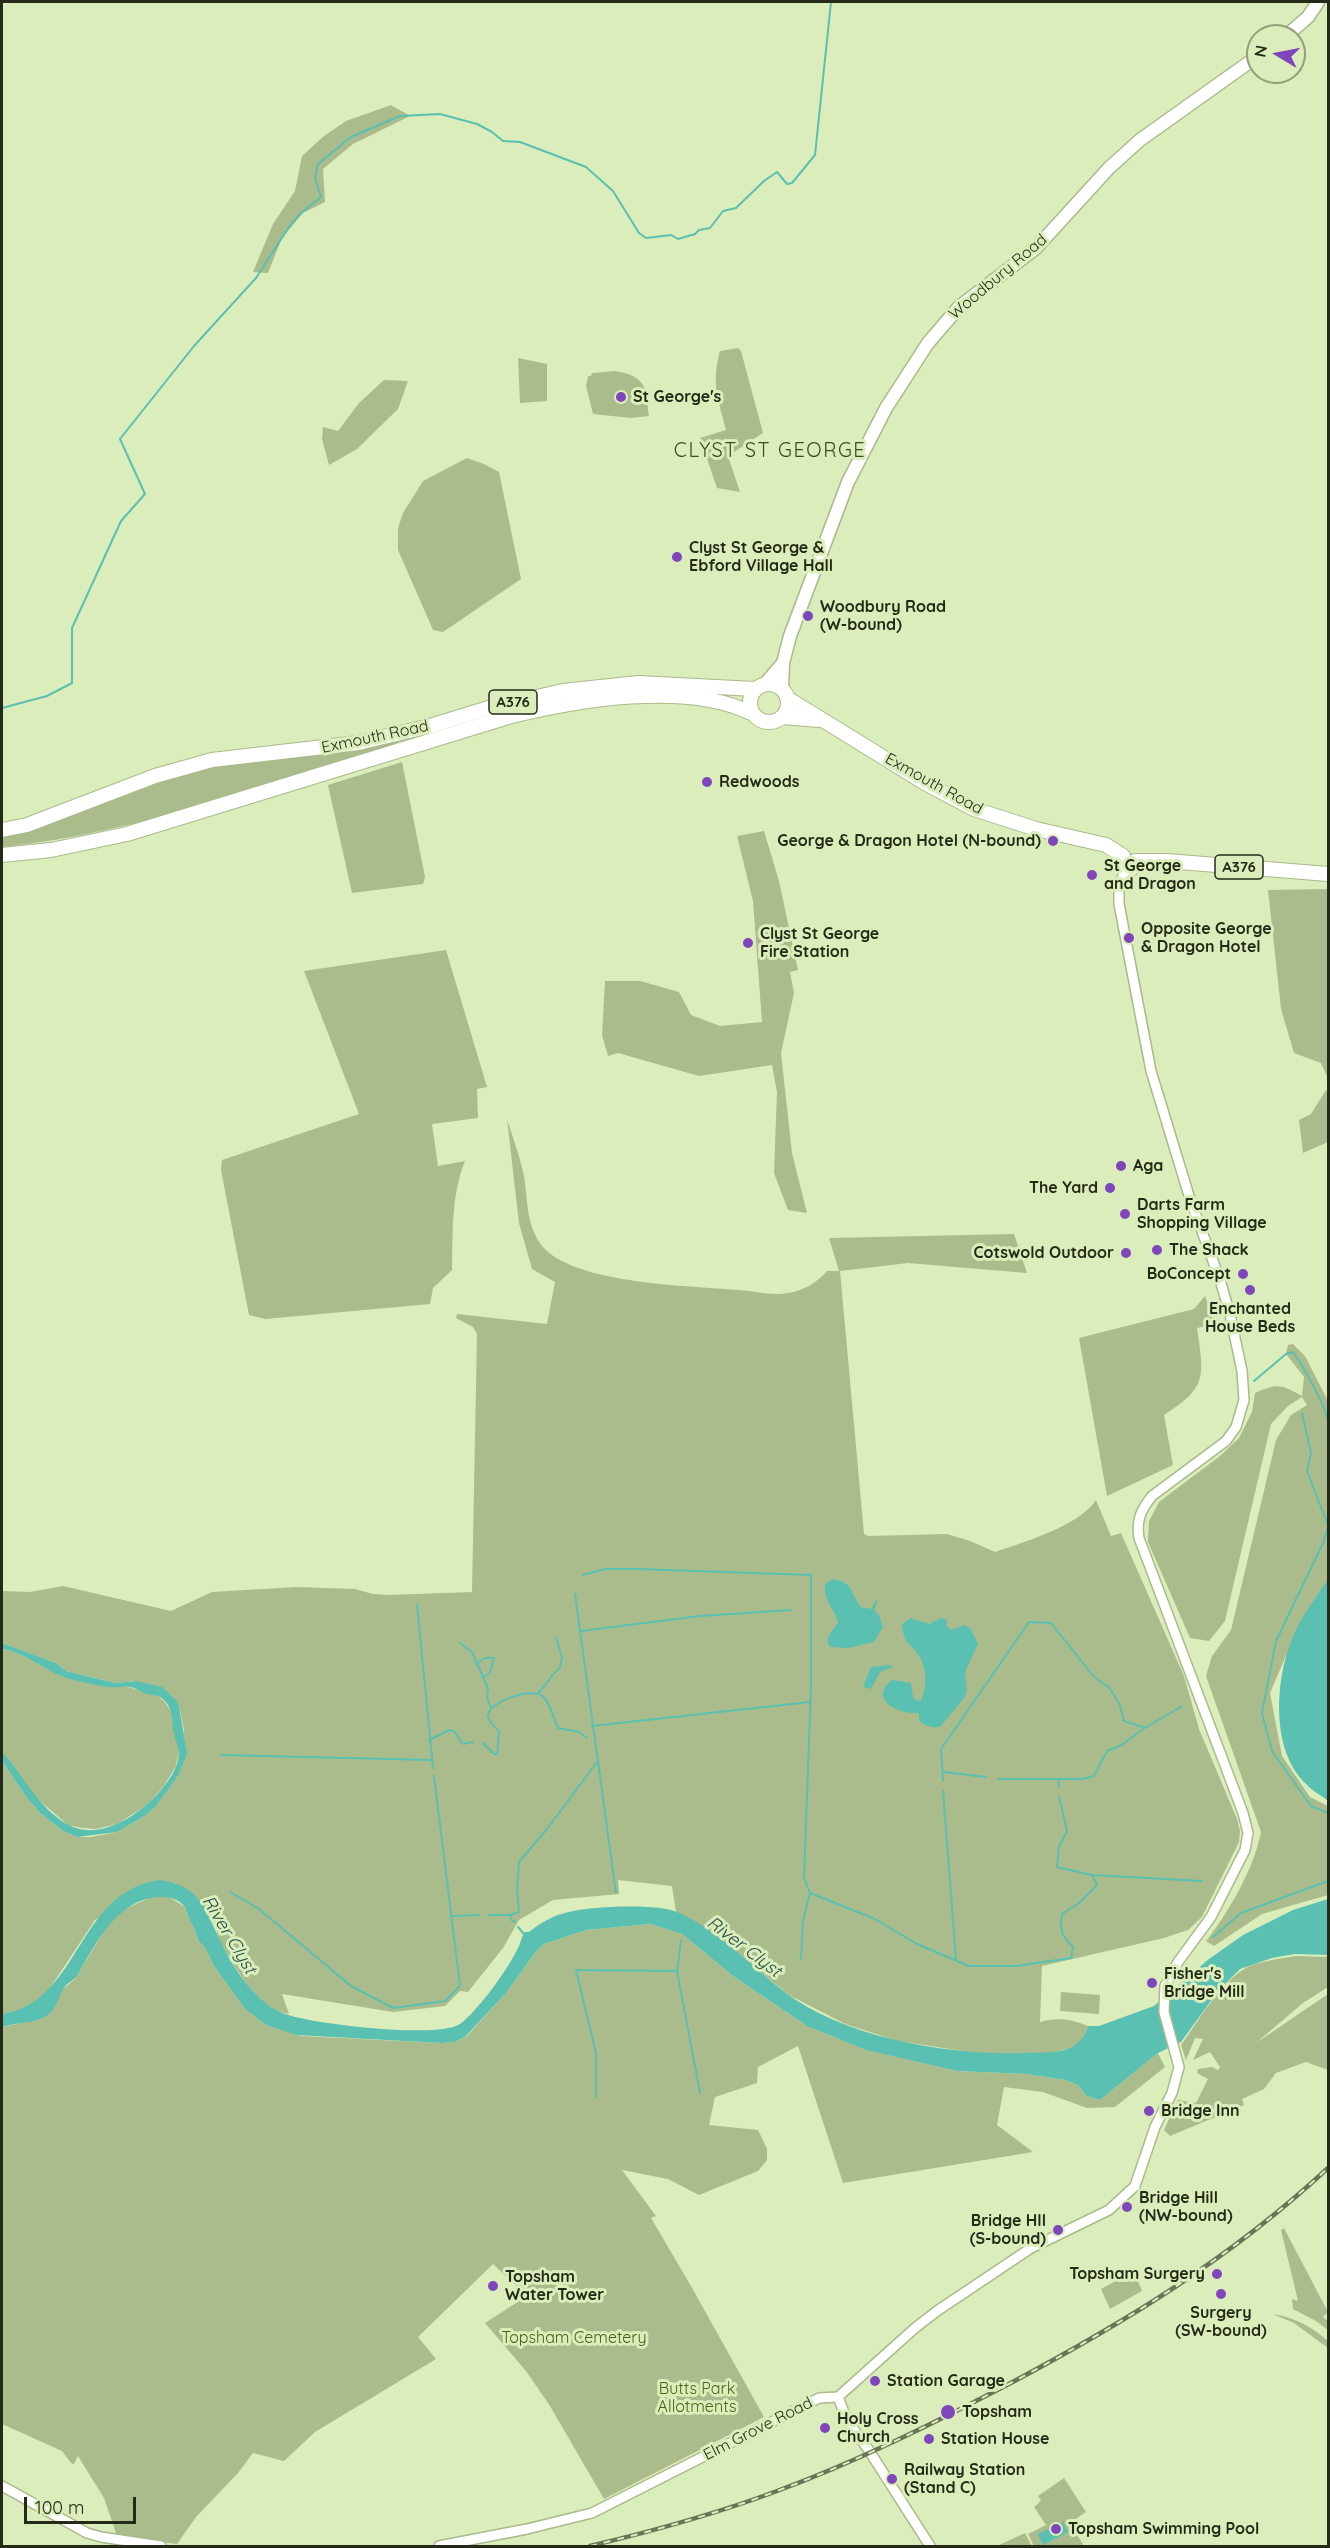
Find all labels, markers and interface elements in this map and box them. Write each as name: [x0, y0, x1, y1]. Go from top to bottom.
north arrow: [1246, 24, 1306, 84]
text: N: [1249, 44, 1271, 59]
street label: Woodbury Road: [945, 230, 1051, 324]
place label: St George's: [633, 387, 721, 407]
marker: St George's: [614, 390, 628, 404]
district label: CLYST ST GEORGE: [674, 439, 866, 463]
place label: Clyst St George & Ebford Village Hall: [689, 538, 833, 576]
marker: Clyst St George & Ebford Village Hall: [670, 550, 684, 564]
place label: Woodbury Road (W-bound): [820, 597, 946, 635]
marker: Woodbury Road (W-bound): [801, 609, 815, 623]
road number: A376: [489, 690, 537, 714]
street label: Exmouth Road: [320, 716, 430, 758]
street label: Exmouth Road: [882, 749, 986, 819]
place label: Redwoods: [719, 772, 799, 792]
marker: Redwoods: [700, 775, 714, 789]
place label: George & Dragon Hotel (N-bound): [777, 831, 1041, 851]
marker: George & Dragon Hotel (N-bound): [1046, 834, 1060, 848]
road number: A376: [1215, 855, 1263, 879]
place label: St George and Dragon: [1104, 856, 1196, 894]
marker: St George and Dragon: [1085, 868, 1099, 882]
place label: Opposite George & Dragon Hotel: [1141, 919, 1272, 957]
place label: Clyst St George Fire Station: [760, 924, 879, 962]
marker: Opposite George & Dragon Hotel: [1122, 931, 1136, 945]
marker: Clyst St George Fire Station: [741, 936, 755, 950]
place label: Aga: [1133, 1156, 1163, 1176]
marker: Aga: [1114, 1159, 1128, 1173]
place label: The Yard: [1029, 1178, 1098, 1198]
marker: The Yard: [1103, 1181, 1117, 1195]
place label: Darts Farm Shopping Village: [1137, 1195, 1267, 1233]
marker: Darts Farm Shopping Village: [1118, 1207, 1132, 1221]
place label: The Shack: [1169, 1240, 1249, 1260]
place label: Cotswold Outdoor: [973, 1243, 1114, 1263]
marker: The Shack: [1150, 1243, 1164, 1257]
marker: Cotswold Outdoor: [1119, 1246, 1133, 1260]
place label: BoConcept: [1147, 1264, 1231, 1284]
marker: BoConcept: [1236, 1267, 1250, 1281]
marker: Enchanted House Beds: [1243, 1283, 1257, 1297]
place label: Enchanted House Beds: [1205, 1299, 1295, 1337]
water label: River Clyst: [197, 1892, 261, 1978]
water label: River Clyst: [703, 1912, 785, 1982]
place label: Fisher's Bridge Mill: [1164, 1964, 1245, 2002]
marker: Fisher's Bridge Mill: [1145, 1976, 1159, 1990]
place label: Bridge Inn: [1161, 2101, 1240, 2121]
marker: Bridge Inn: [1142, 2104, 1156, 2118]
place label: Bridge Hill (NW-bound): [1139, 2188, 1233, 2226]
marker: Bridge Hill (NW-bound): [1120, 2200, 1134, 2214]
place label: Bridge Hll (S-bound): [970, 2211, 1046, 2249]
marker: Bridge Hll (S-bound): [1051, 2223, 1065, 2237]
place label: Topsham Surgery: [1069, 2264, 1205, 2284]
place label: Topsham Water Tower: [505, 2267, 604, 2305]
marker: Topsham Surgery: [1210, 2267, 1224, 2281]
marker: Topsham Water Tower: [486, 2279, 500, 2293]
marker: Surgery (SW-bound): [1214, 2287, 1228, 2301]
place label: Surgery (SW-bound): [1175, 2303, 1267, 2341]
park label: Topsham Cemetery: [501, 2328, 647, 2348]
place label: Station Garage: [887, 2371, 1005, 2391]
marker: Station Garage: [868, 2374, 882, 2388]
park label: Butts Park Allotments: [658, 2379, 736, 2417]
street label: Elm Grove Road: [700, 2393, 816, 2465]
place label: Topsham: [962, 2402, 1032, 2422]
marker: Topsham: [939, 2403, 957, 2421]
place label: Holy Cross Church: [837, 2409, 918, 2447]
marker: Holy Cross Church: [818, 2421, 832, 2435]
place label: Station House: [941, 2429, 1049, 2449]
marker: Station House: [922, 2432, 936, 2446]
place label: Railway Station (Stand C): [904, 2460, 1025, 2498]
marker: Railway Station (Stand C): [885, 2472, 899, 2486]
scale bar: [27, 2485, 140, 2523]
text: 100 m: [35, 2496, 84, 2519]
place label: Topsham Swimming Pool: [1068, 2519, 1259, 2539]
marker: Topsham Swimming Pool: [1049, 2522, 1063, 2536]

